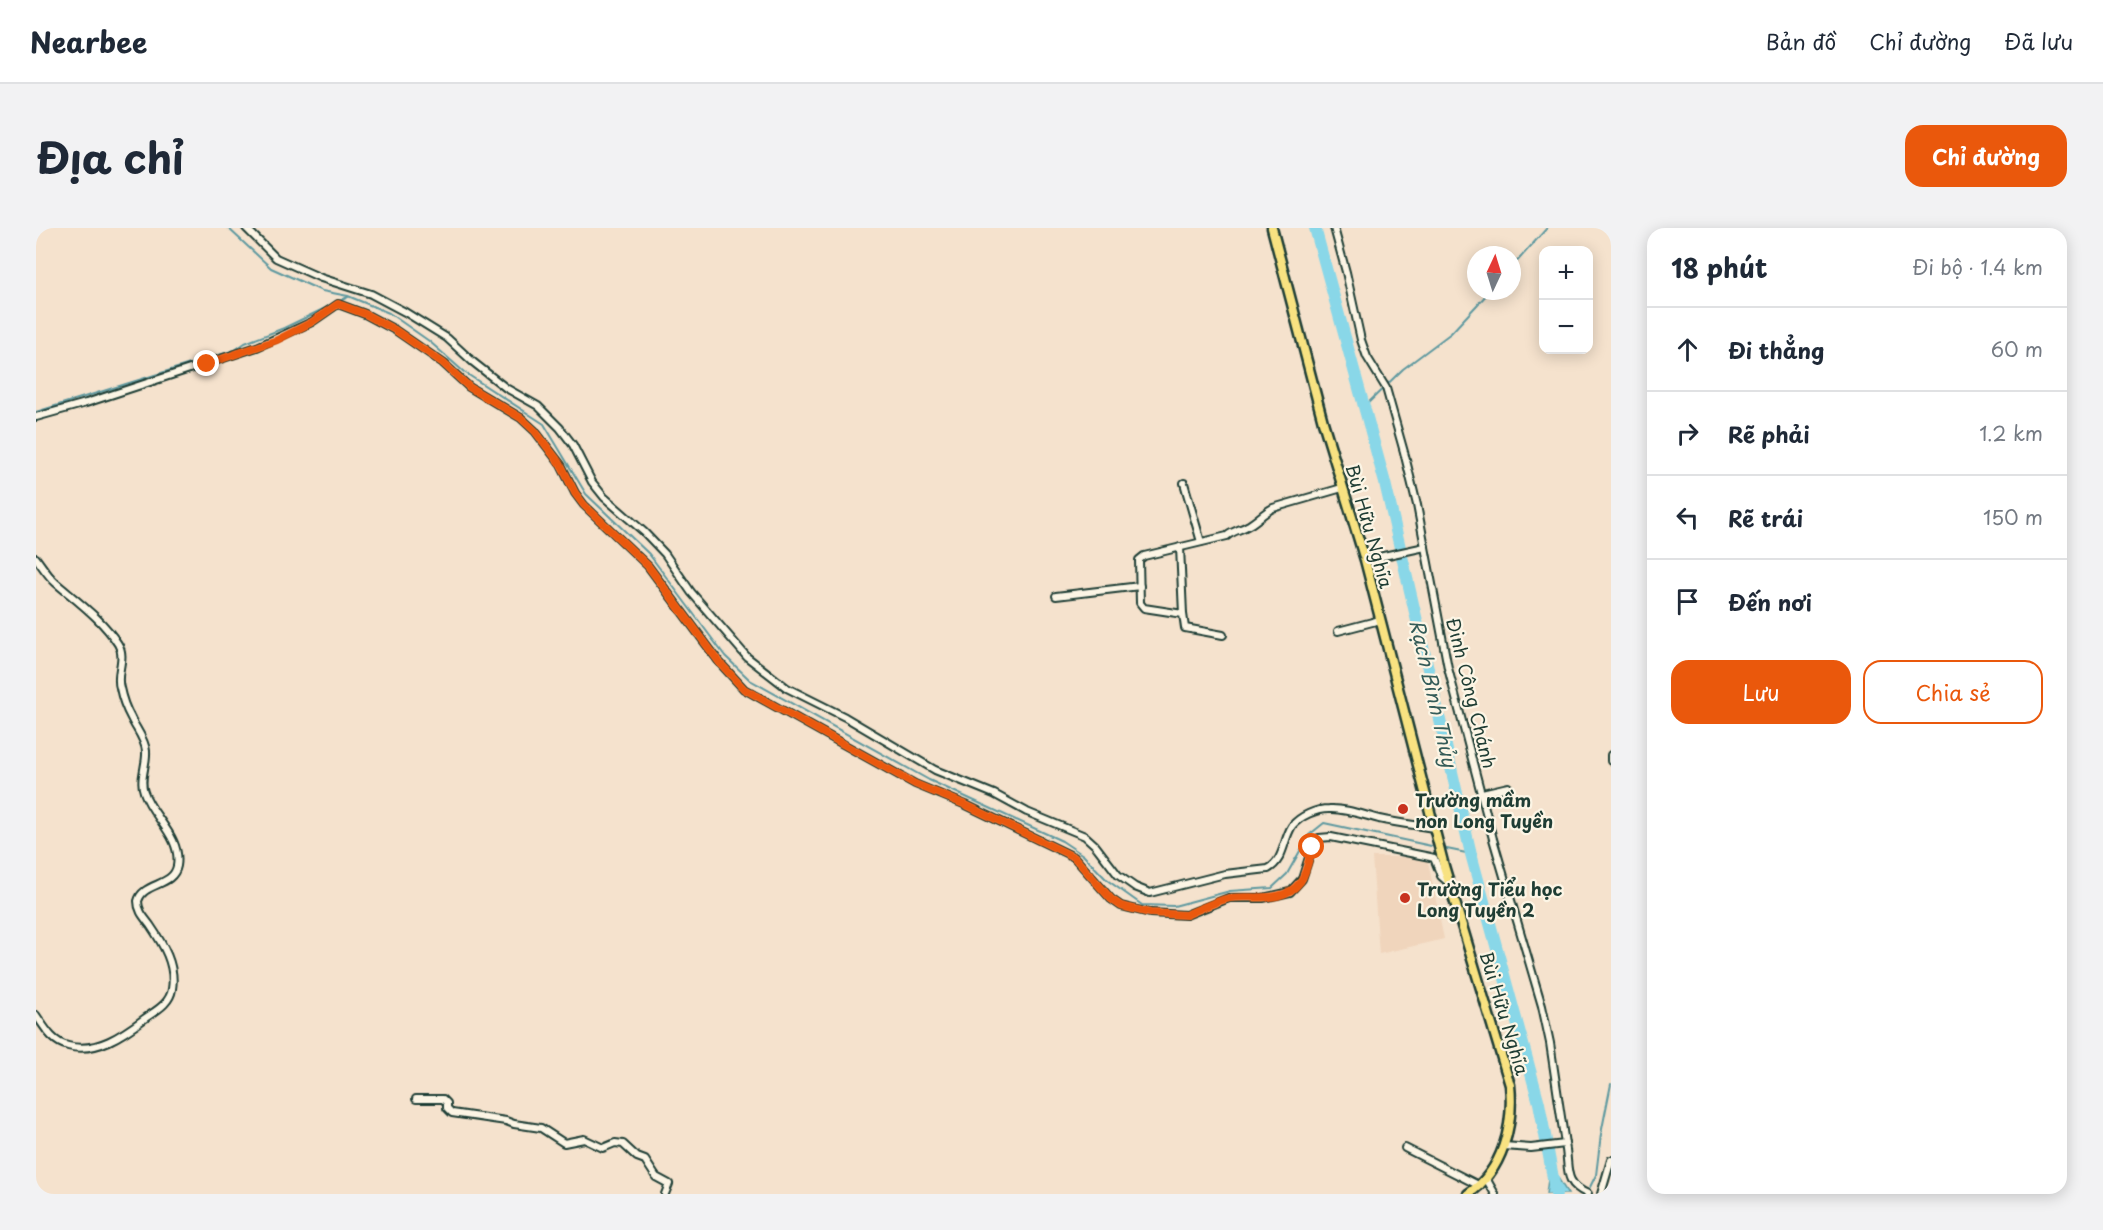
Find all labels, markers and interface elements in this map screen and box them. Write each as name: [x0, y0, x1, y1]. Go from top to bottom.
text: Nearbee: [30, 20, 147, 63]
text: Bản đồ: [1766, 25, 1836, 57]
text: Chỉ đường: [1869, 25, 1971, 57]
text: Đã lưu: [2004, 25, 2073, 57]
text: Địa chỉ: [36, 125, 184, 188]
button: Chỉ đường: [1905, 125, 2067, 187]
north arrow: [1467, 246, 1521, 300]
map controls: [1539, 246, 1593, 354]
button: +: [1539, 246, 1593, 300]
text: 18 phút: [1671, 248, 1768, 287]
text: Đi bộ · 1.4 km: [1912, 252, 2043, 282]
button: −: [1539, 300, 1593, 354]
icon: ahead: [1671, 333, 1704, 366]
text: Đi thẳng: [1728, 333, 1824, 366]
text: 60 m: [1991, 334, 2043, 364]
route end: [193, 350, 219, 376]
icon: right: [1671, 417, 1704, 450]
text: Rẽ phải: [1728, 417, 1810, 450]
text: 1.2 km: [1979, 418, 2043, 448]
street label: Bùi Hữu Nghĩa: [1339, 461, 1401, 592]
icon: left: [1671, 501, 1704, 534]
text: Rẽ trái: [1728, 501, 1803, 534]
text: 150 m: [1983, 502, 2043, 532]
icon: arrive: [1671, 585, 1704, 618]
text: Đến nơi: [1728, 585, 1812, 618]
street label: Đinh Công Chánh: [1440, 615, 1504, 771]
water label: Rạch Bình Thủy: [1402, 616, 1466, 771]
button: Lưu: [1671, 660, 1851, 724]
button: Chia sẻ: [1863, 660, 2043, 724]
place label: Trường mầm non Long Tuyền: [1415, 786, 1553, 834]
marker: Trường mầm non Long Tuyền: [1396, 802, 1410, 816]
route start: [1298, 833, 1324, 859]
place label: Trường Tiểu học Long Tuyền 2: [1417, 875, 1563, 923]
marker: Trường Tiểu học Long Tuyền 2: [1398, 891, 1412, 905]
street label: Bùi Hữu Nghĩa: [1473, 948, 1537, 1079]

